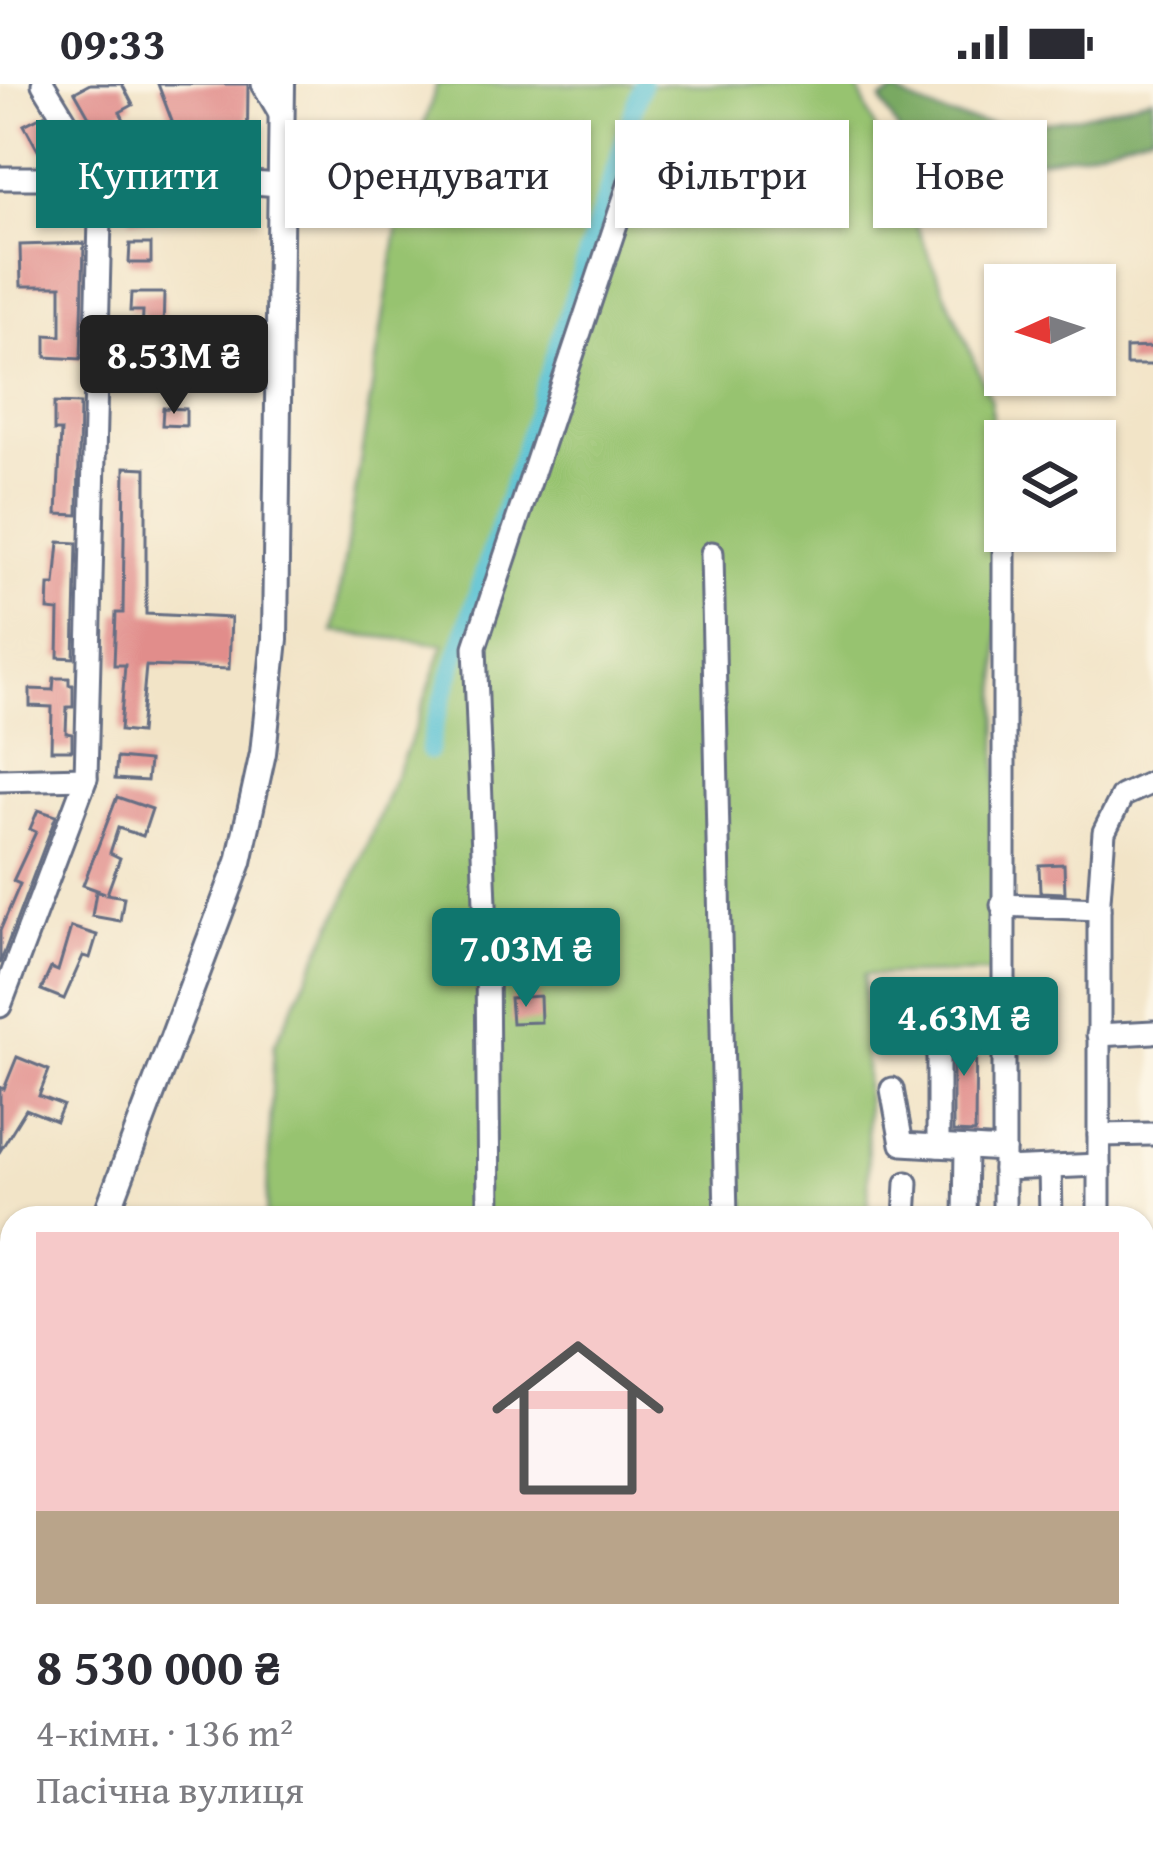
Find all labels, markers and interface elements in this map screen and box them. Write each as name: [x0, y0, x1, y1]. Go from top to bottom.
text: 09:33: [60, 10, 166, 75]
chip: Купити: [36, 120, 261, 228]
chip: Орендувати: [285, 120, 591, 228]
chip: Фільтри: [615, 120, 849, 228]
chip: Нове: [873, 120, 1047, 228]
north arrow: [984, 264, 1116, 396]
map controls: [984, 264, 1116, 552]
pin: 8.53M ₴: [63, 315, 285, 417]
text: 8.53M ₴: [107, 325, 241, 382]
button: layers: [984, 420, 1116, 552]
pin: 7.03M ₴: [415, 908, 637, 1010]
text: 7.03M ₴: [459, 918, 593, 975]
pin: 4.63M ₴: [853, 977, 1075, 1079]
text: 4.63M ₴: [897, 987, 1031, 1044]
icon: home: [470, 1310, 686, 1526]
text: 8 530 000 ₴: [36, 1628, 281, 1703]
text: 4-кімн. · 136 m²: [36, 1703, 293, 1760]
text: Пасічна вулиця: [36, 1760, 304, 1817]

